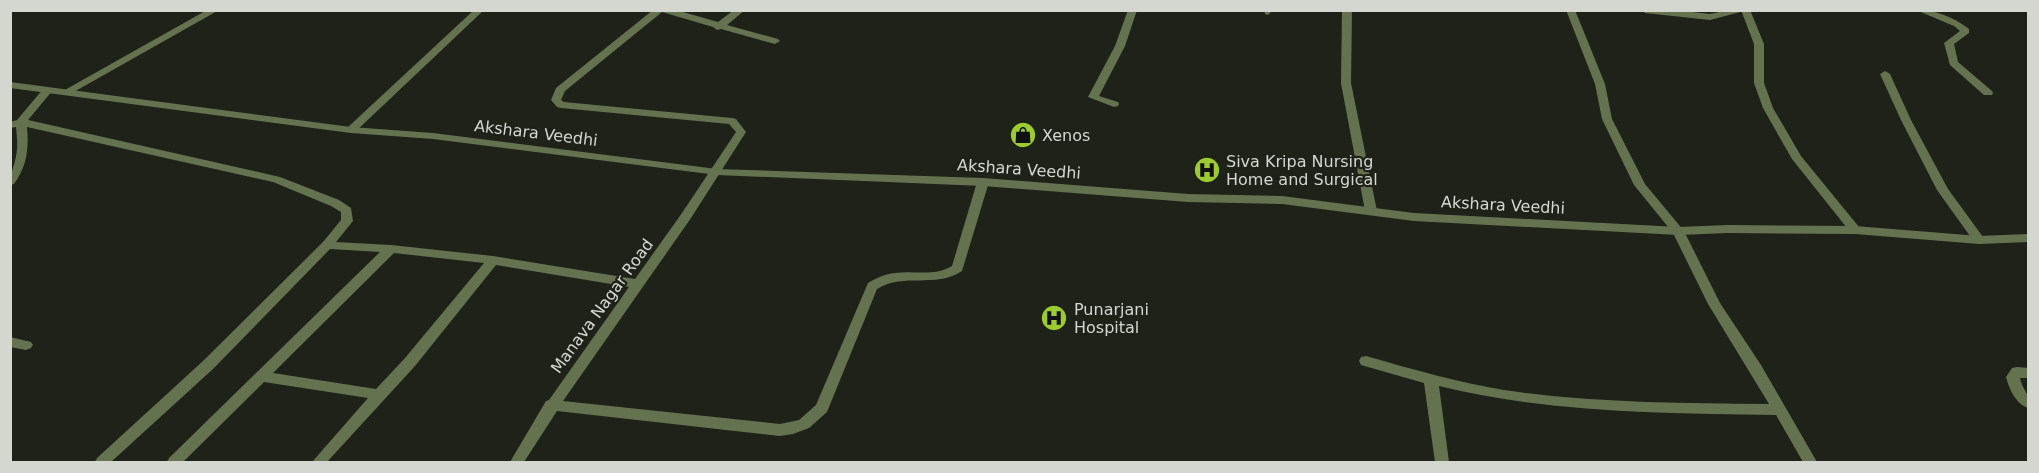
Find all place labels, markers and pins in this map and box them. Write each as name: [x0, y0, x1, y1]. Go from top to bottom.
shop icon: Xenos: [1008, 120, 1038, 150]
place label: Xenos: [1042, 126, 1090, 145]
place label: Siva Kripa Nursing Home and Surgical: [1226, 152, 1378, 189]
hospital icon: Siva Kripa Nursing Home and Surgical: [1192, 155, 1222, 185]
place label: Punarjani Hospital: [1074, 300, 1149, 337]
hospital icon: Punarjani Hospital: [1039, 303, 1069, 333]

